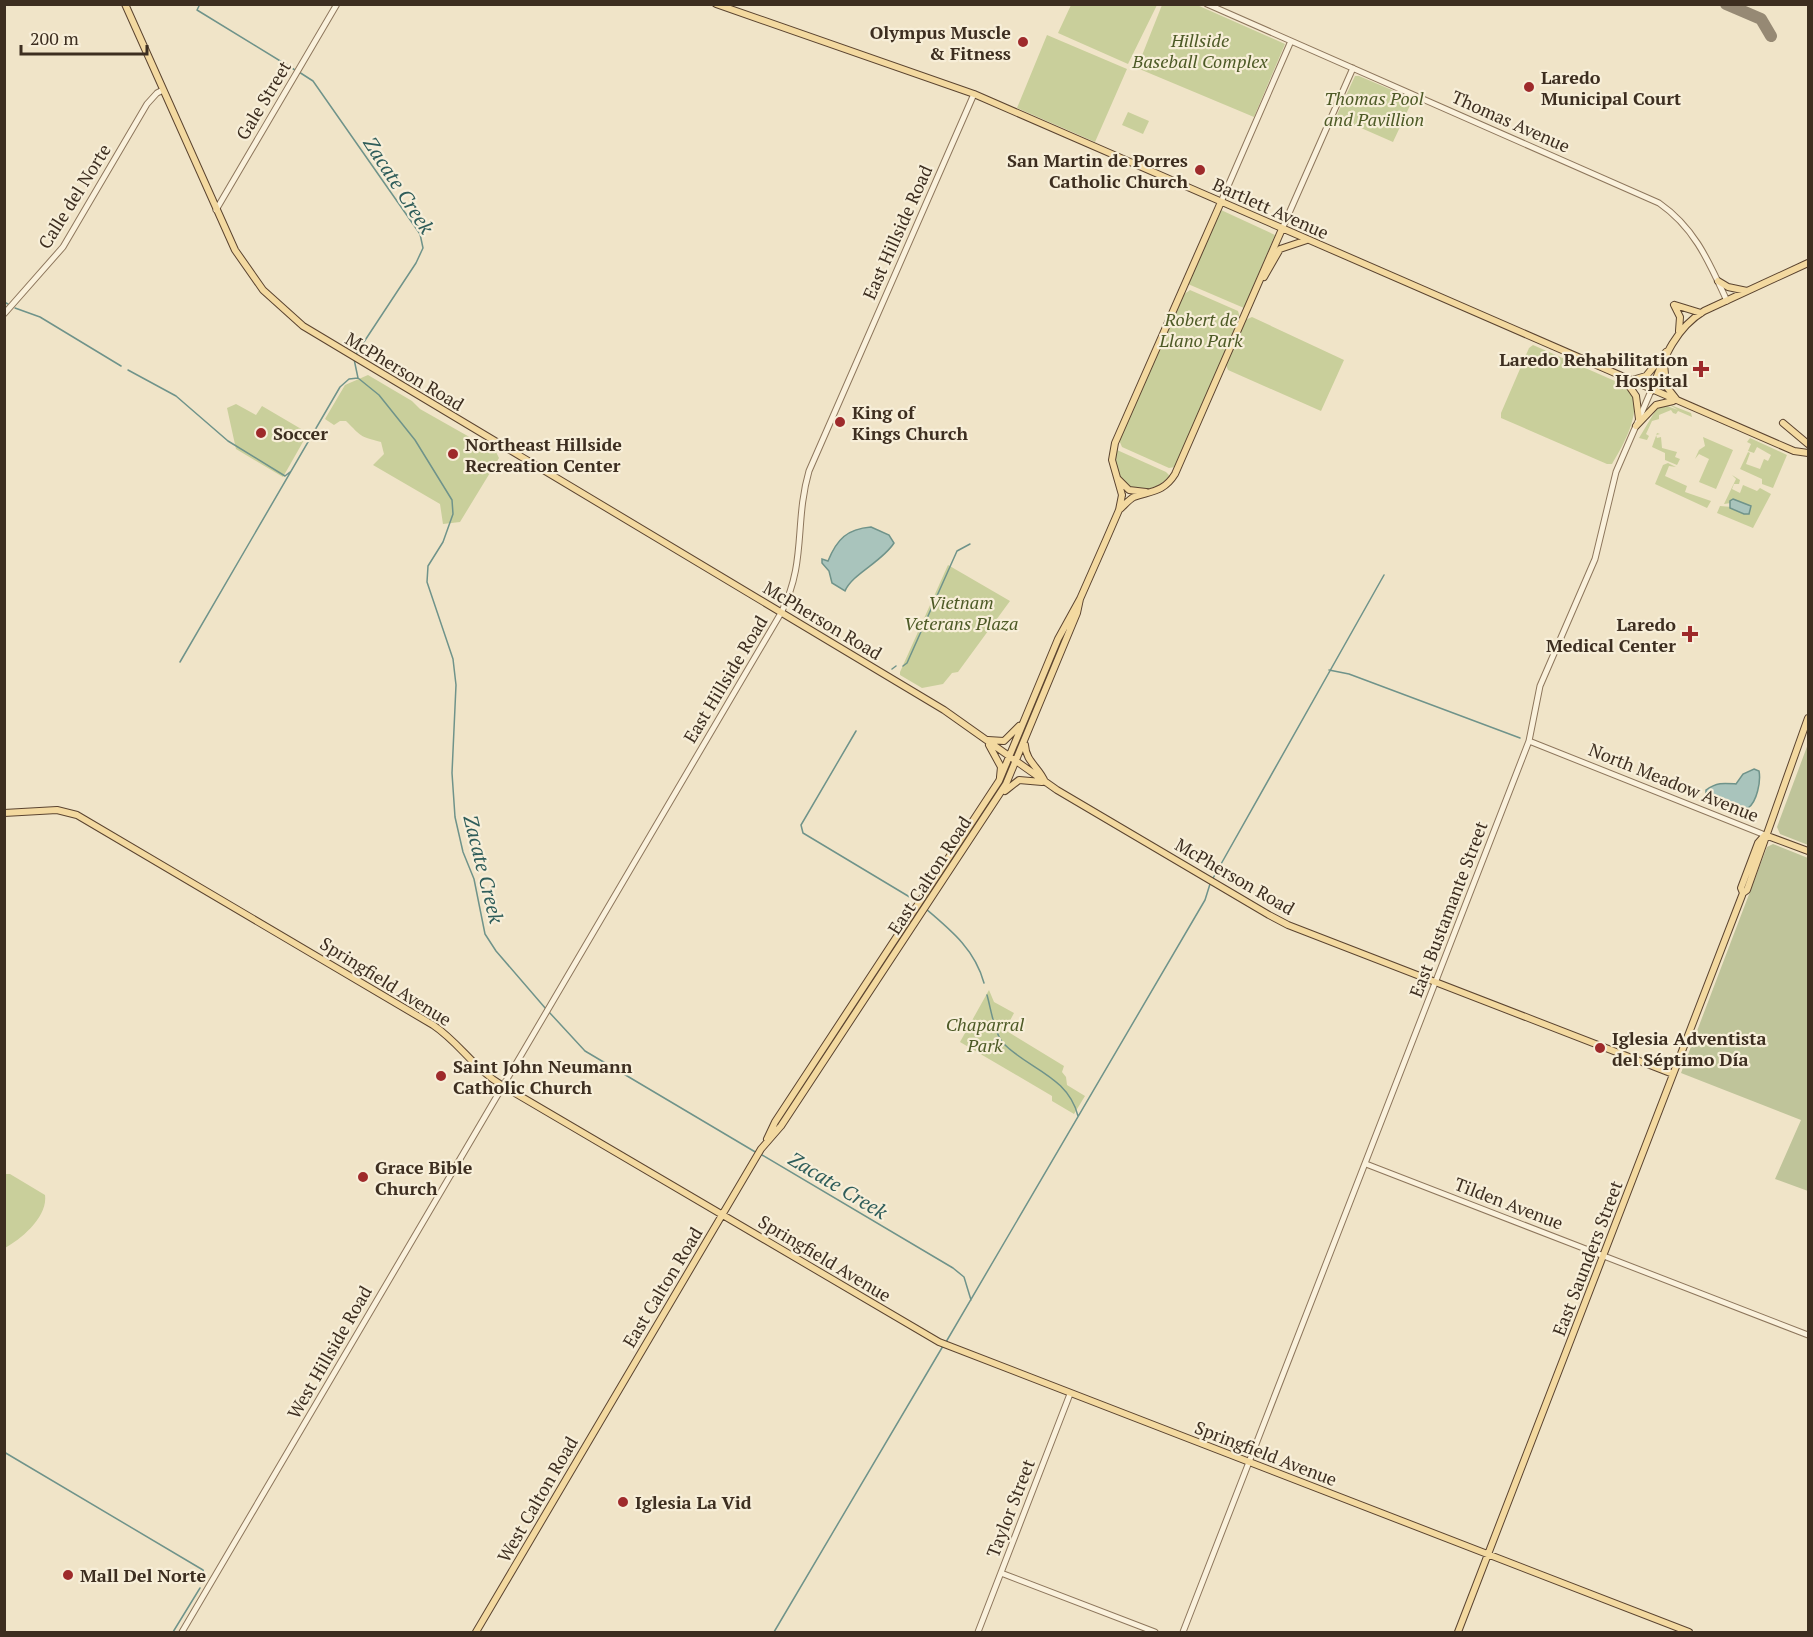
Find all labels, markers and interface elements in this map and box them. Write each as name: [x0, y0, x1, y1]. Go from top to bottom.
scale bar: [21, 18, 147, 56]
place label: Olympus Muscle & Fitness: [870, 20, 1011, 65]
text: 200 m: [30, 26, 79, 50]
park label: Hillside Baseball Complex: [1131, 28, 1269, 73]
marker: Olympus Muscle & Fitness: [1016, 35, 1030, 49]
street label: Gale Street: [230, 56, 296, 144]
place label: Laredo Municipal Court: [1541, 65, 1681, 110]
marker: Laredo Municipal Court: [1522, 80, 1536, 94]
street label: Thomas Avenue: [1448, 84, 1574, 158]
park label: Thomas Pool and Pavillion: [1324, 86, 1424, 131]
water label: Zacate Creek: [357, 131, 441, 239]
street label: Calle del Norte: [32, 139, 116, 253]
place label: San Martin de Porres Catholic Church: [1007, 148, 1188, 193]
street label: East Hillside Road: [857, 161, 937, 303]
marker: San Martin de Porres Catholic Church: [1193, 163, 1207, 177]
street label: Bartlett Avenue: [1209, 172, 1333, 244]
park label: Robert de Llano Park: [1158, 307, 1243, 352]
street label: McPherson Road: [341, 326, 469, 416]
place label: Laredo Rehabilitation Hospital: [1499, 347, 1688, 392]
marker: Laredo Rehabilitation Hospital: [1692, 360, 1710, 378]
place label: King of Kings Church: [852, 400, 968, 445]
marker: King of Kings Church: [833, 415, 847, 429]
place label: Soccer: [273, 421, 328, 445]
marker: Soccer: [254, 426, 268, 440]
place label: Northeast Hillside Recreation Center: [465, 432, 622, 477]
marker: Northeast Hillside Recreation Center: [446, 447, 460, 461]
street label: McPherson Road: [759, 575, 887, 665]
park label: Vietnam Veterans Plaza: [904, 590, 1018, 635]
street label: East Hillside Road: [677, 611, 773, 747]
place label: Laredo Medical Center: [1546, 612, 1676, 657]
marker: Laredo Medical Center: [1681, 625, 1699, 643]
street label: North Meadow Avenue: [1585, 737, 1763, 827]
street label: East Calton Road: [882, 811, 976, 939]
water label: Zacate Creek: [457, 812, 511, 926]
street label: East Bustamante Street: [1403, 817, 1493, 1001]
street label: McPherson Road: [1171, 832, 1299, 920]
street label: Springfield Avenue: [316, 931, 456, 1031]
park label: Chaparral Park: [946, 1012, 1024, 1057]
place label: Iglesia Adventista del Séptimo Día: [1612, 1026, 1766, 1071]
marker: Iglesia Adventista del Séptimo Día: [1593, 1041, 1607, 1055]
place label: Saint John Neumann Catholic Church: [453, 1054, 633, 1099]
marker: Saint John Neumann Catholic Church: [434, 1069, 448, 1083]
water label: Zacate Creek: [784, 1145, 893, 1225]
place label: Grace Bible Church: [375, 1155, 473, 1200]
marker: Grace Bible Church: [356, 1170, 370, 1184]
street label: Tilden Avenue: [1451, 1171, 1567, 1235]
street label: East Saunders Street: [1546, 1177, 1628, 1339]
street label: Springfield Avenue: [754, 1209, 896, 1307]
street label: East Calton Road: [617, 1222, 707, 1352]
street label: West Hillside Road: [281, 1281, 377, 1423]
street label: Springfield Avenue: [1191, 1415, 1341, 1491]
street label: West Calton Road: [491, 1432, 583, 1566]
street label: Taylor Street: [980, 1455, 1040, 1561]
place label: Iglesia La Vid: [635, 1490, 752, 1514]
marker: Iglesia La Vid: [616, 1495, 630, 1509]
place label: Mall Del Norte: [80, 1563, 207, 1587]
marker: Mall Del Norte: [61, 1568, 75, 1582]

